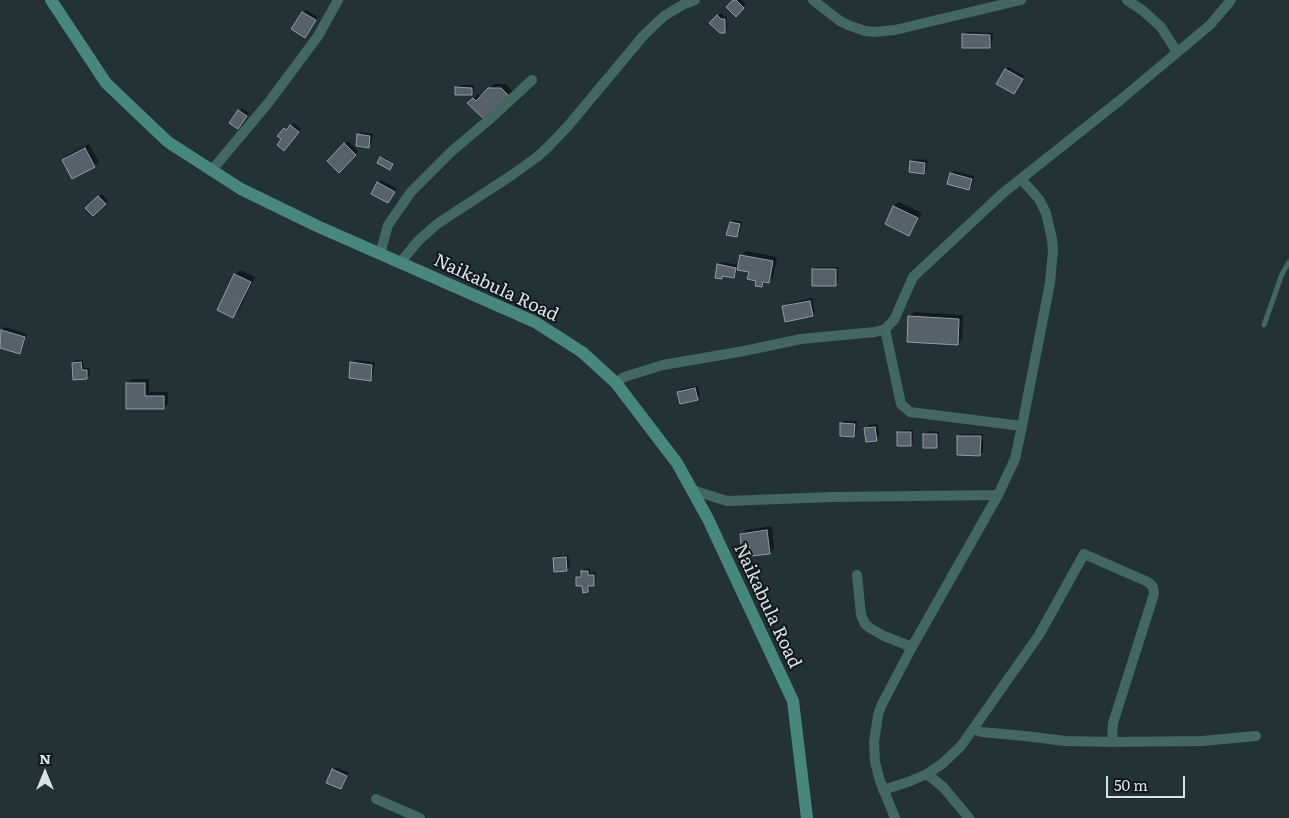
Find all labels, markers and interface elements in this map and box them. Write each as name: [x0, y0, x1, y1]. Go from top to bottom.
street label: Naikabula Road: [430, 250, 562, 326]
street label: Naikabula Road: [729, 540, 805, 672]
north arrow: [20, 748, 70, 798]
text: N: [39, 748, 51, 768]
scale bar: [1109, 766, 1188, 798]
text: 50 m: [1114, 773, 1148, 796]

